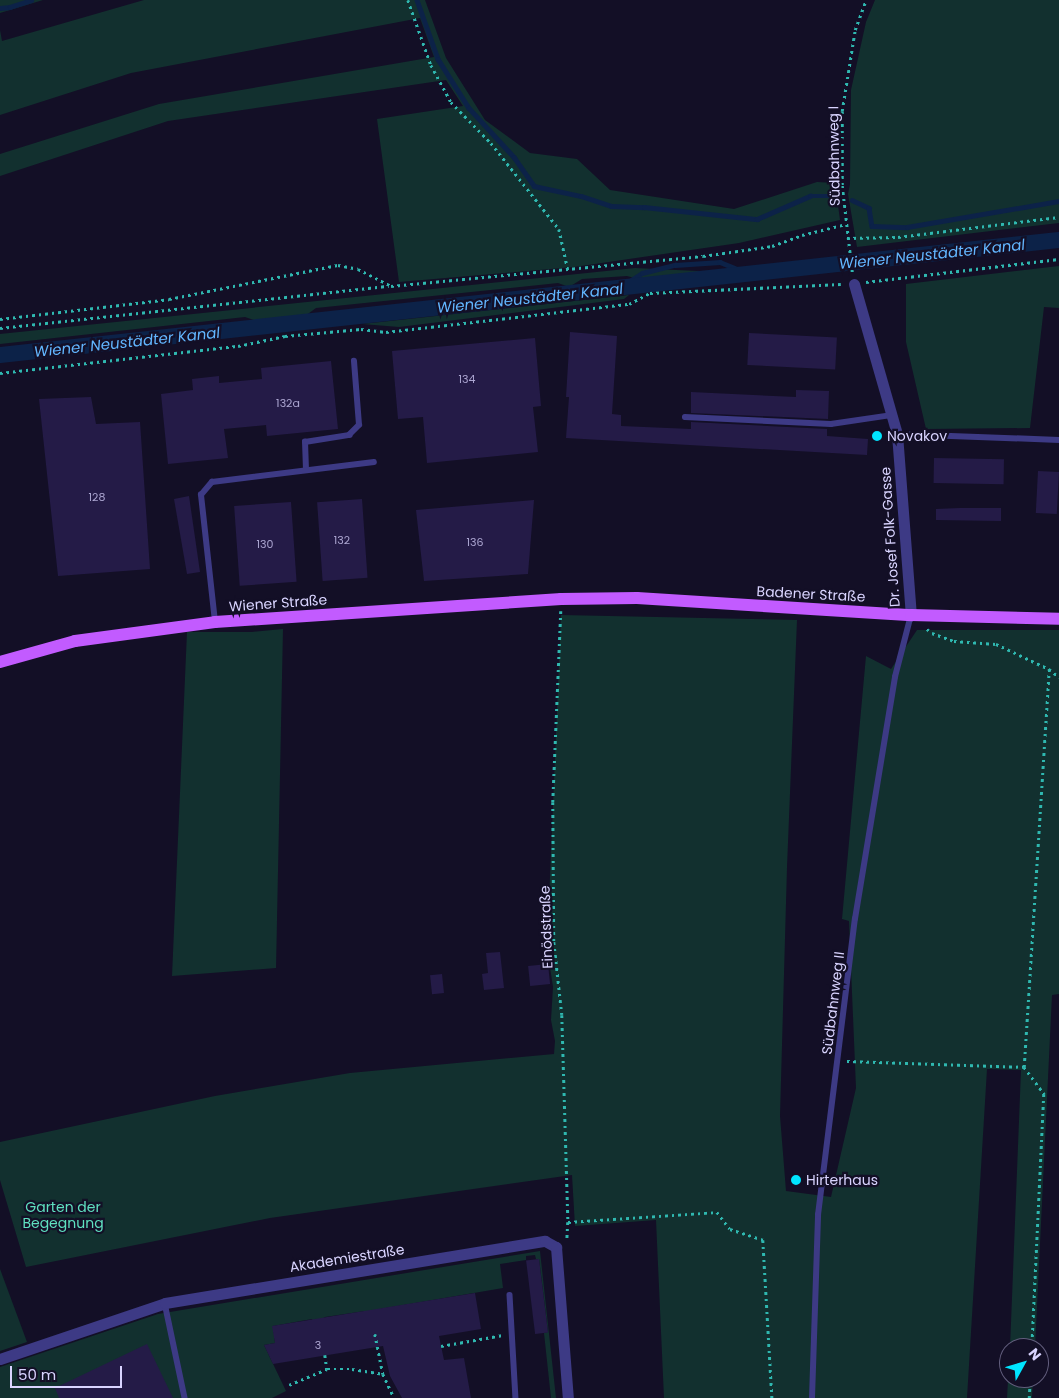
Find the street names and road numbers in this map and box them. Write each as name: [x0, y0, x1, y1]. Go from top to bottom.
street label: Südbahnweg I: [825, 106, 843, 206]
street label: Dr. Josef Folk-Gasse: [877, 466, 903, 608]
street label: Badener Straße: [756, 583, 866, 605]
street label: Wiener Straße: [228, 591, 328, 615]
street label: Einödstraße: [536, 885, 556, 969]
street label: Südbahnweg II: [818, 950, 848, 1056]
street label: Akademiestraße: [288, 1241, 406, 1275]

